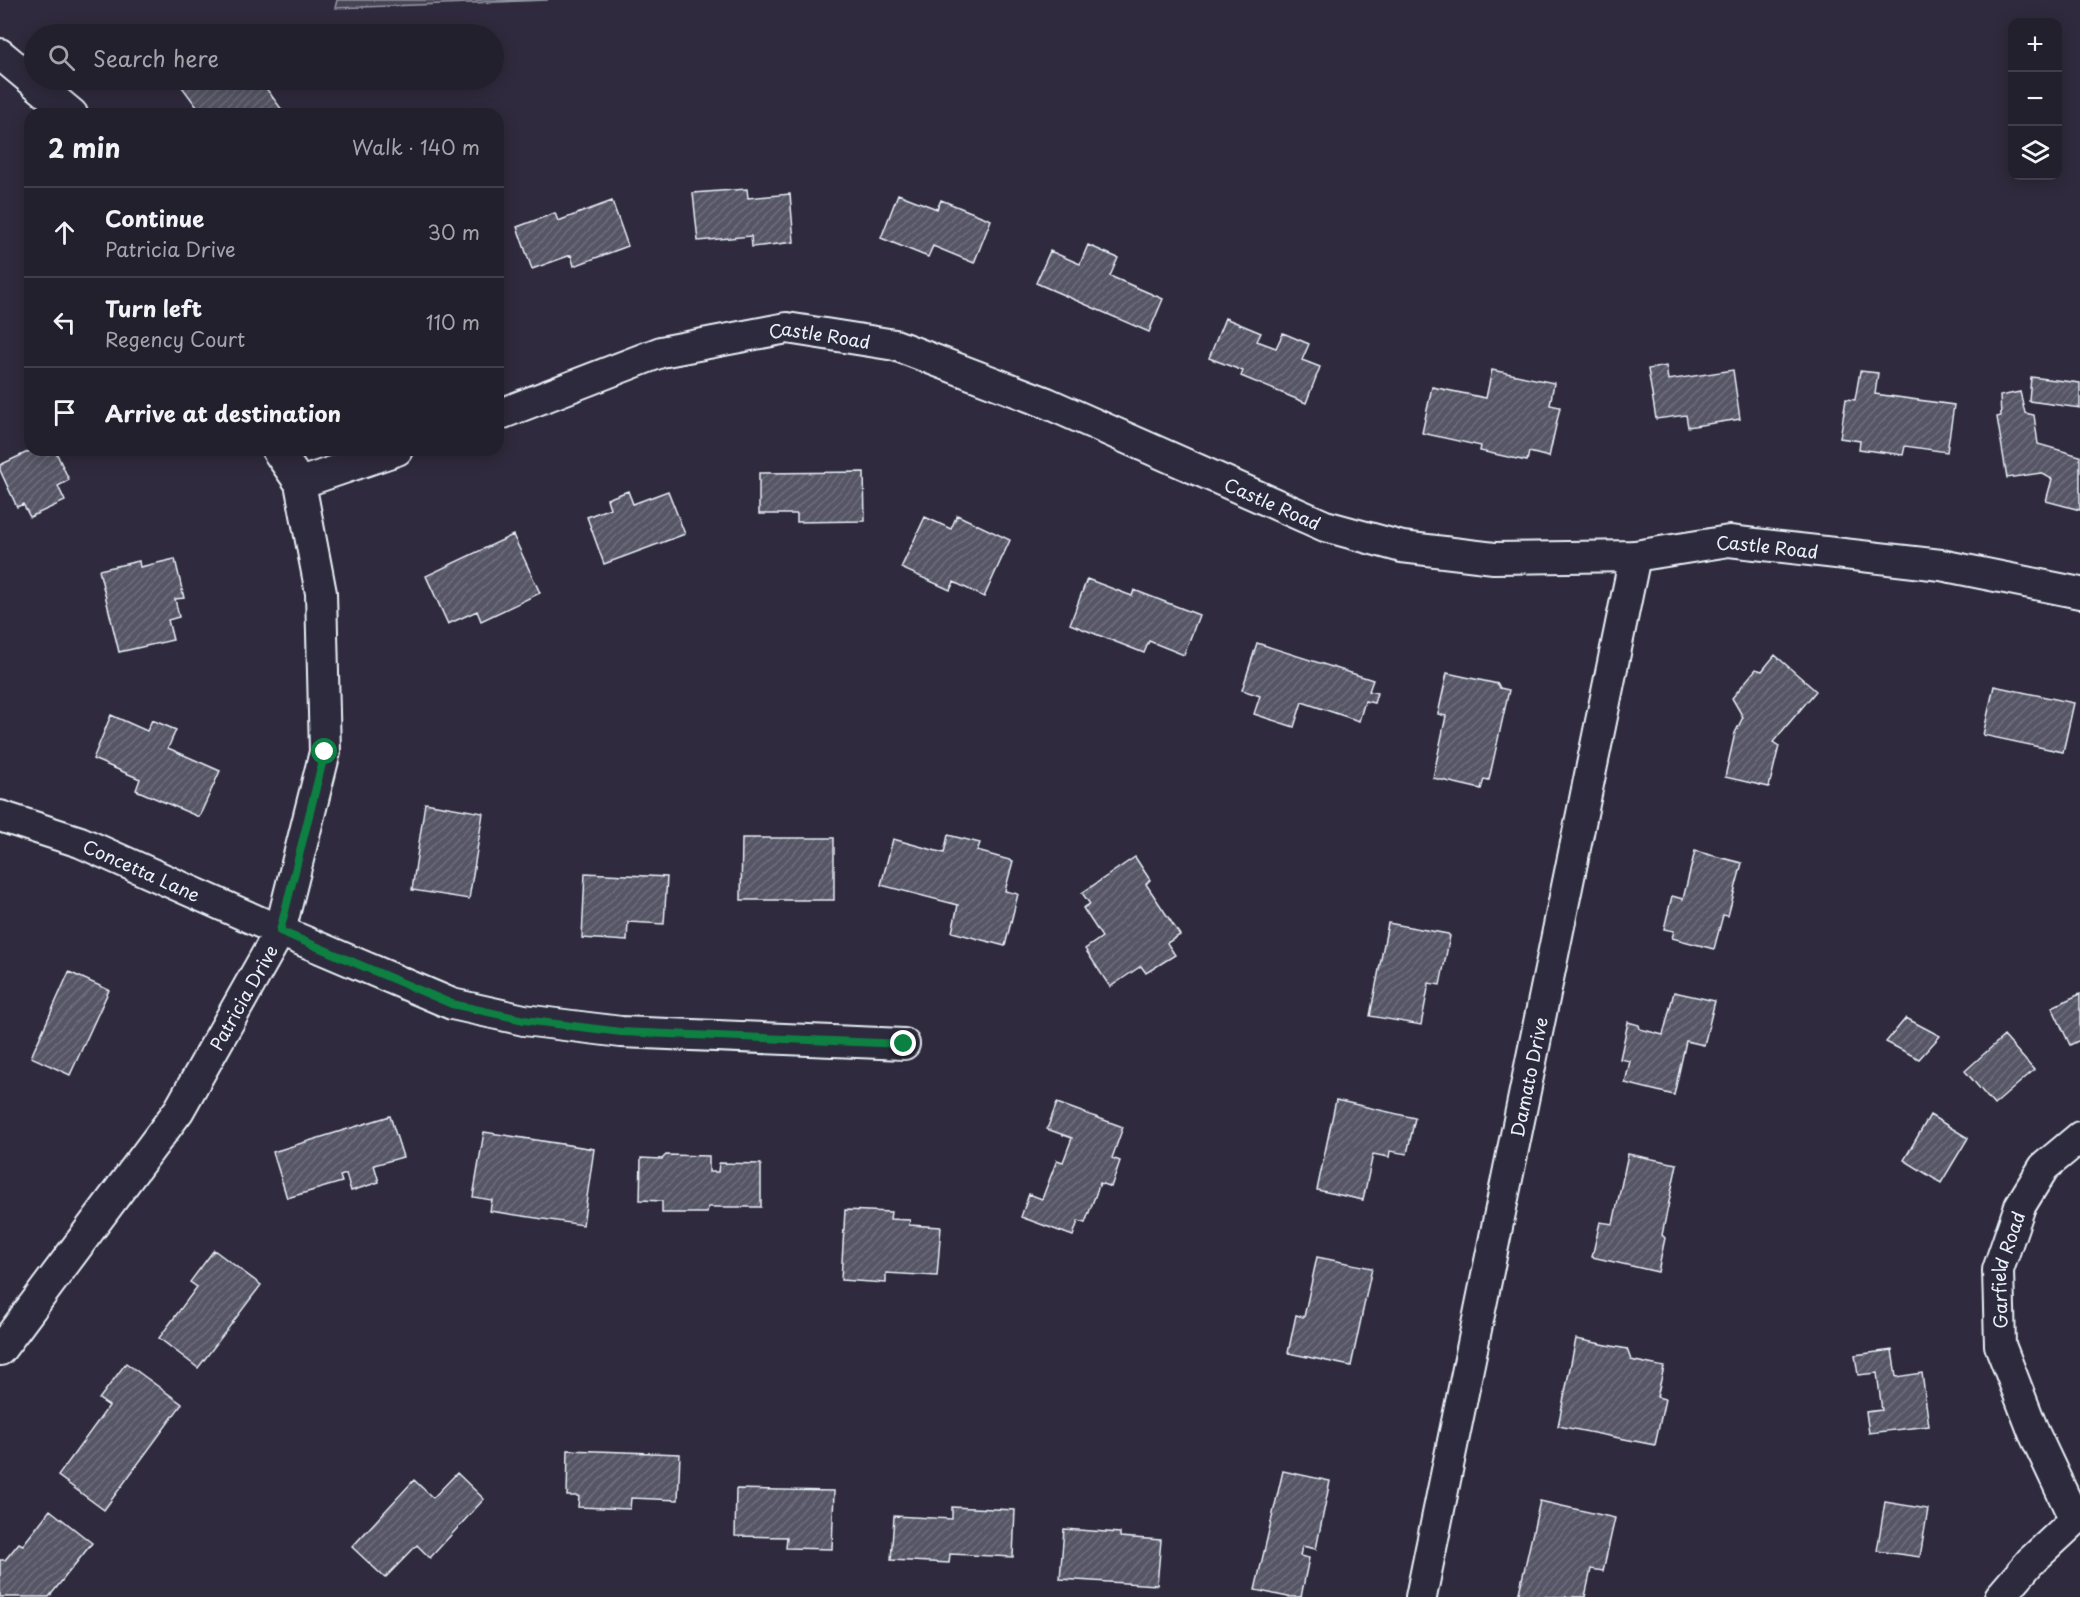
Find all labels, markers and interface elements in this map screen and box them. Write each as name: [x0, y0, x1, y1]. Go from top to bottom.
map controls: [2008, 18, 2062, 180]
button: +: [2008, 18, 2062, 72]
search box: [24, 24, 504, 90]
icon: search: [45, 41, 78, 74]
text: Search here: [93, 41, 219, 74]
button: −: [2008, 72, 2062, 126]
button: layers: [2008, 126, 2062, 180]
text: 2 min: [48, 128, 121, 167]
text: Walk · 140 m: [352, 132, 480, 162]
text: Continue: [105, 201, 204, 234]
icon: ahead: [48, 216, 81, 249]
text: 30 m: [427, 217, 480, 247]
text: Patricia Drive: [105, 234, 236, 264]
text: Turn left: [105, 291, 202, 324]
icon: left: [48, 306, 81, 339]
text: 110 m: [426, 307, 480, 337]
street label: Castle Road: [766, 314, 873, 354]
text: Regency Court: [105, 324, 245, 354]
icon: arrive: [48, 396, 81, 429]
text: Arrive at destination: [105, 396, 341, 429]
street label: Castle Road: [1220, 470, 1325, 536]
street label: Castle Road: [1714, 528, 1820, 565]
route start: [311, 738, 337, 764]
street label: Concetta Lane: [79, 832, 205, 908]
street label: Patricia Drive: [202, 939, 283, 1055]
street label: Damato Drive: [1502, 1014, 1553, 1139]
route end: [890, 1030, 916, 1056]
street label: Garfield Road: [1984, 1207, 2031, 1329]

